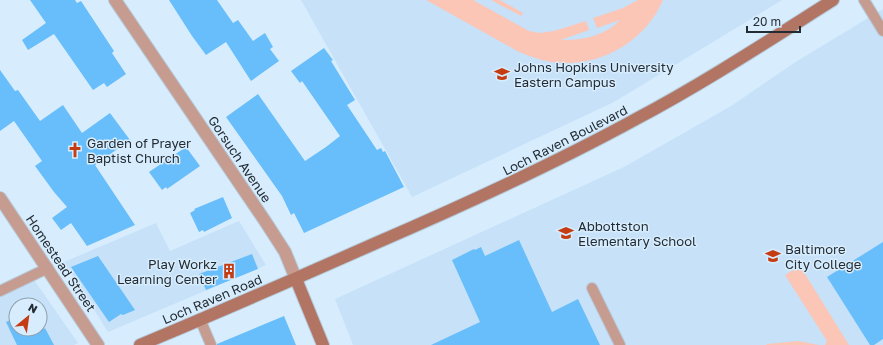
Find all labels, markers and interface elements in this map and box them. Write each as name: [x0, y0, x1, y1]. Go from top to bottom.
scale bar: [747, 8, 800, 34]
text: 20 m: [753, 14, 781, 29]
place label: Johns Hopkins University Eastern Campus: [514, 59, 674, 90]
school or university icon: Johns Hopkins University Eastern Campus: [493, 65, 511, 83]
street label: Loch Raven Boulevard: [500, 102, 630, 178]
street label: Gorsuch Avenue: [205, 113, 275, 205]
place label: Garden of Prayer Baptist Church: [87, 135, 191, 166]
church icon: Garden of Prayer Baptist Church: [66, 141, 84, 159]
street label: Homestead Street: [23, 212, 99, 314]
place label: Abbottston Elementary School: [578, 218, 696, 249]
school or university icon: Abbottston Elementary School: [557, 224, 575, 242]
place label: Baltimore City College: [785, 241, 861, 272]
school or university icon: Baltimore City College: [764, 247, 782, 265]
place label: Play Workz Learning Center: [117, 256, 217, 287]
building icon: Play Workz Learning Center: [220, 262, 238, 280]
street label: Loch Raven Road: [160, 271, 264, 327]
north arrow: [8, 297, 48, 337]
text: N: [26, 300, 40, 316]

